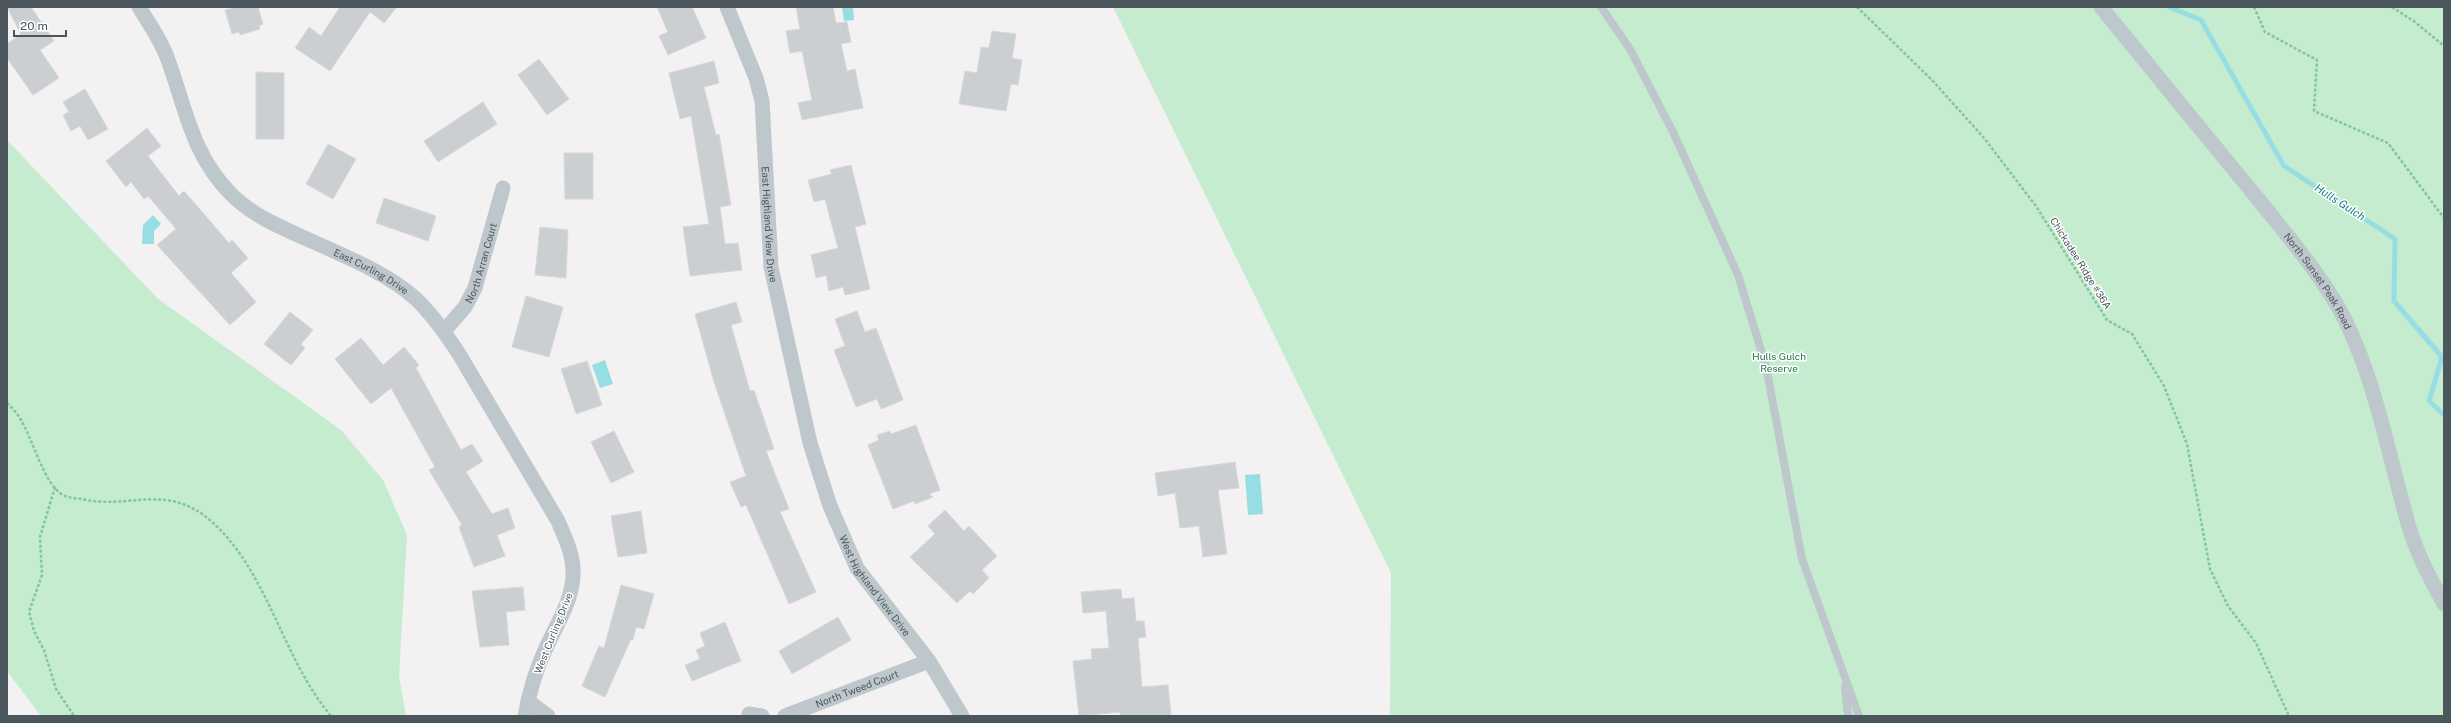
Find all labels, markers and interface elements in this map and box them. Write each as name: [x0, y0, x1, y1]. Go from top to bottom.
scale bar: [14, 12, 66, 38]
text: 20 m: [20, 19, 48, 33]
street label: East Highland View Drive: [760, 166, 780, 284]
water label: Hulls Gulch: [2313, 181, 2367, 223]
street label: Chickadee Ridge #36A: [2048, 215, 2114, 311]
street label: North Arran Court: [462, 221, 499, 305]
street label: North Sunset Peak Road: [2282, 230, 2354, 331]
street label: East Curling Drive: [332, 246, 411, 297]
park label: Hulls Gulch Reserve: [1752, 350, 1806, 374]
street label: West Highland View Drive: [837, 533, 913, 638]
street label: West Curling Drive: [531, 590, 575, 675]
street label: North Tweed Court: [814, 667, 900, 710]

